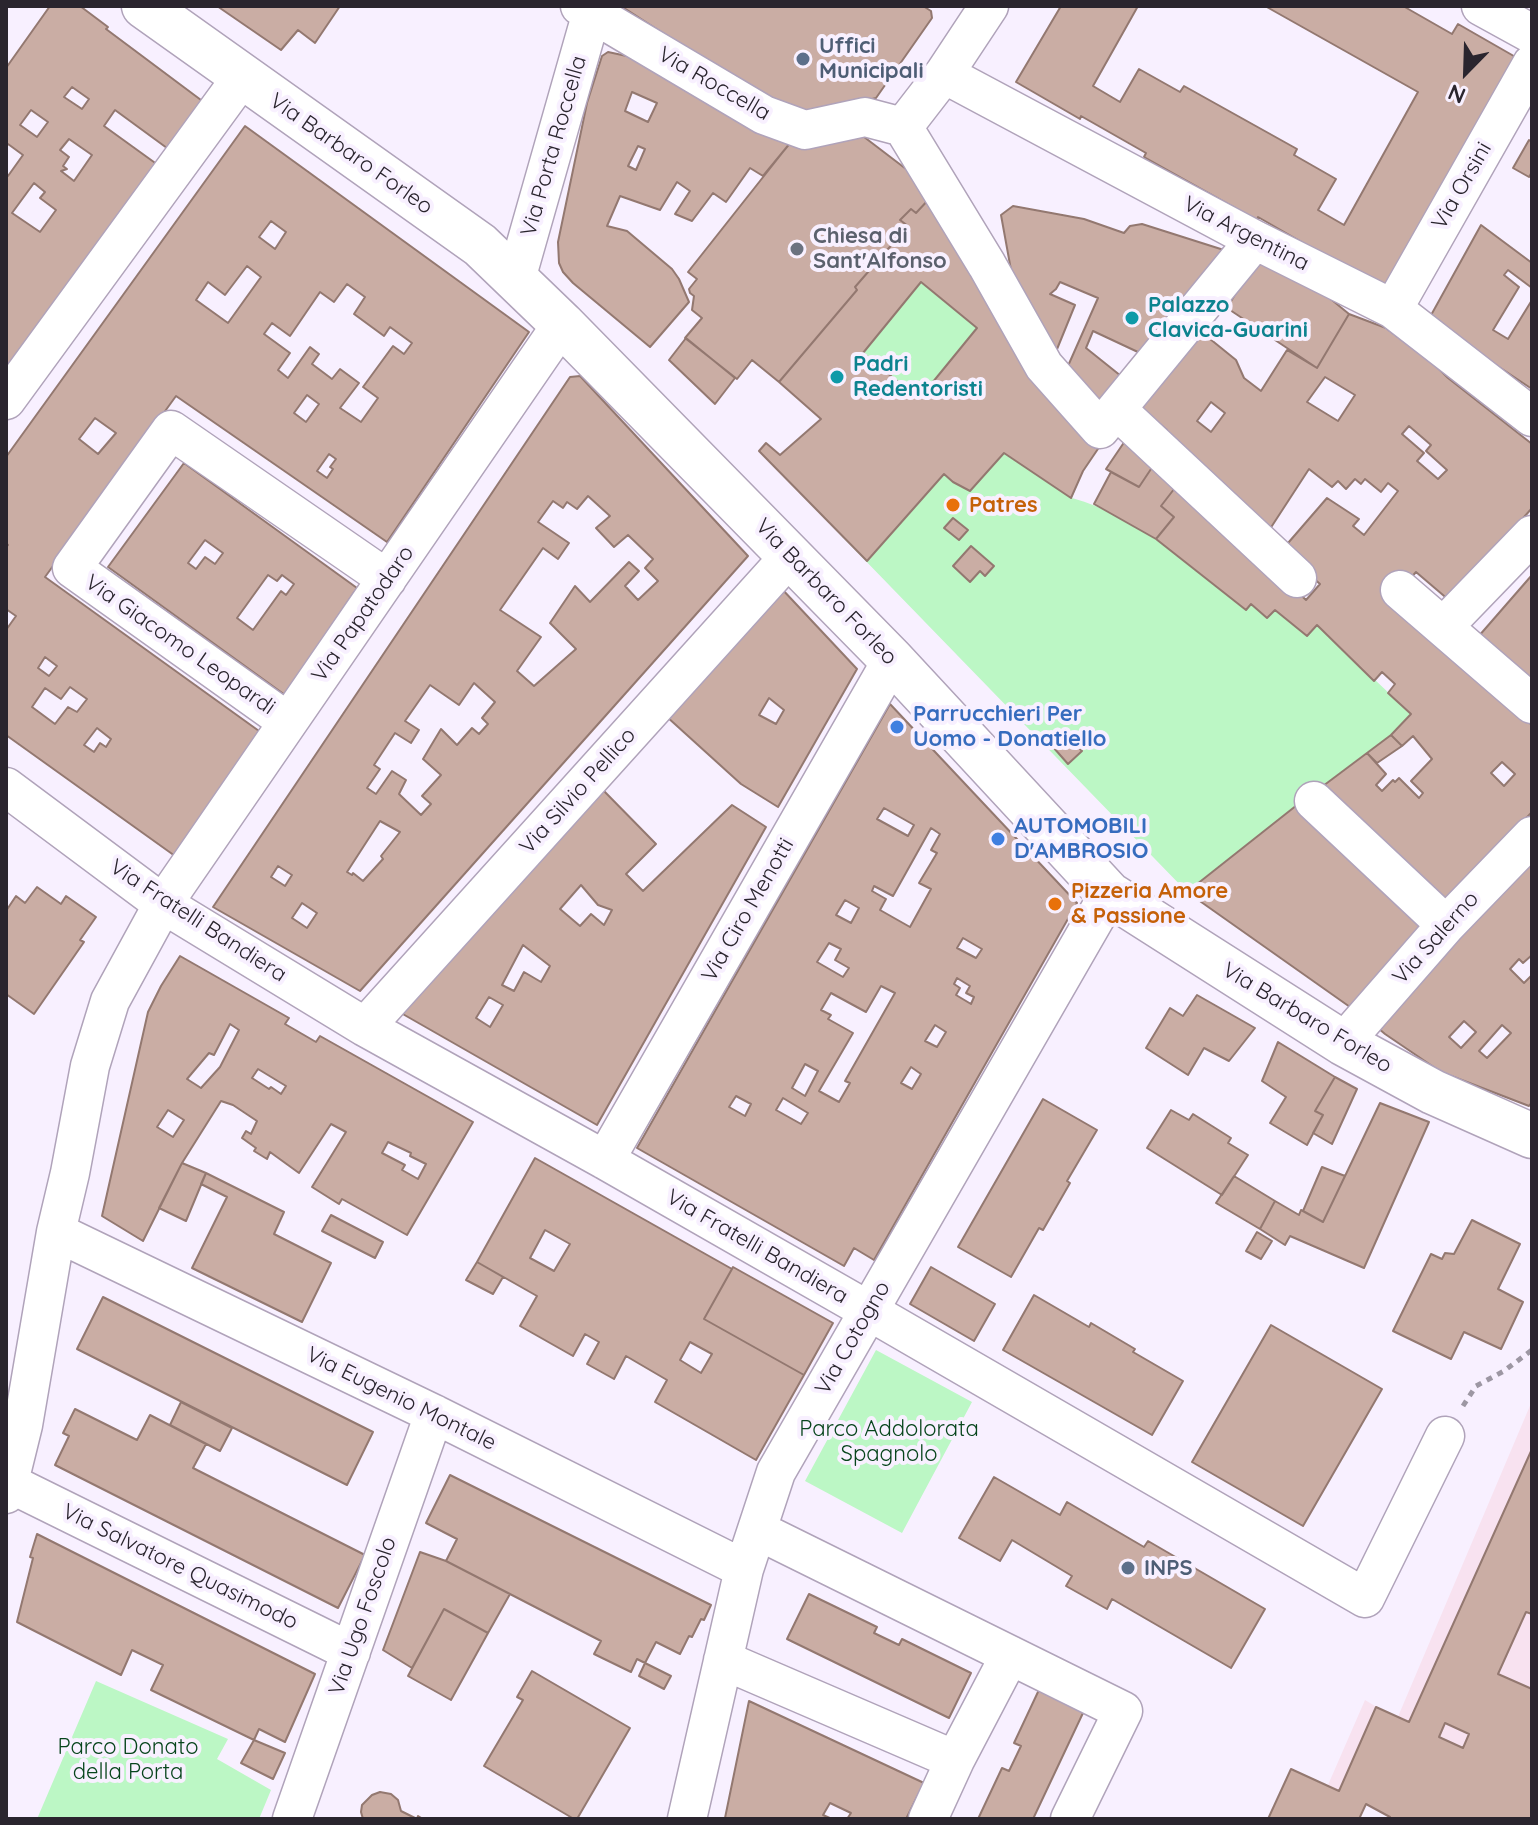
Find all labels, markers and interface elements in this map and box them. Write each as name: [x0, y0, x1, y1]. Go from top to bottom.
north arrow: [1426, 32, 1506, 112]
place label: Uffici Municipali: [819, 33, 924, 84]
street label: Via Roccella: [653, 41, 775, 127]
marker: Uffici Municipali: [794, 50, 812, 68]
street label: Via Porta Roccella: [516, 53, 592, 239]
text: N: [1444, 78, 1470, 110]
street label: Via Barbaro Forleo: [264, 88, 438, 220]
street label: Via Orsini: [1426, 138, 1498, 234]
street label: Via Argentina: [1179, 191, 1313, 277]
place label: Chiesa di Sant'Alfonso: [813, 223, 947, 274]
marker: Chiesa di Sant'Alfonso: [788, 240, 806, 258]
place label: Palazzo Clavica-Guarini: [1148, 292, 1308, 344]
marker: Palazzo Clavica-Guarini: [1123, 309, 1141, 327]
place label: Padri Redentoristi: [853, 351, 983, 402]
marker: Padri Redentoristi: [828, 368, 846, 386]
place label: Patres: [969, 492, 1038, 518]
marker: Patres: [944, 496, 962, 514]
street label: Via Barbaro Forleo: [749, 513, 903, 671]
street label: Via Papatodaro: [306, 541, 420, 687]
street label: Via Giacomo Leopardi: [80, 569, 280, 721]
place label: Parrucchieri Per Uomo - Donatiello: [913, 701, 1106, 752]
marker: Parrucchieri Per Uomo - Donatiello: [888, 718, 906, 736]
street label: Via Silvio Pellico: [514, 722, 642, 860]
place label: AUTOMOBILI D'AMBROSIO: [1014, 813, 1148, 864]
marker: AUTOMOBILI D'AMBROSIO: [989, 830, 1007, 848]
street label: Via Ciro Menotti: [696, 834, 800, 986]
street label: Via Fratelli Bandiera: [105, 854, 291, 988]
place label: Pizzeria Amore & Passione: [1071, 878, 1228, 930]
street label: Via Salerno: [1387, 886, 1485, 990]
marker: Pizzeria Amore & Passione: [1046, 895, 1064, 913]
street label: Via Barbaro Forleo: [1217, 957, 1397, 1079]
street label: Via Fratelli Bandiera: [661, 1184, 853, 1310]
street label: Via Cotogno: [810, 1277, 896, 1399]
street label: Via Eugenio Montale: [302, 1342, 500, 1456]
park label: Parco Addolorata Spagnolo: [799, 1416, 979, 1468]
street label: Via Salvatore Quasimodo: [58, 1498, 302, 1636]
street label: Via Ugo Foscolo: [324, 1533, 402, 1699]
place label: INPS: [1144, 1555, 1193, 1581]
marker: INPS: [1119, 1559, 1137, 1577]
park label: Parco Donato della Porta: [58, 1734, 198, 1786]

